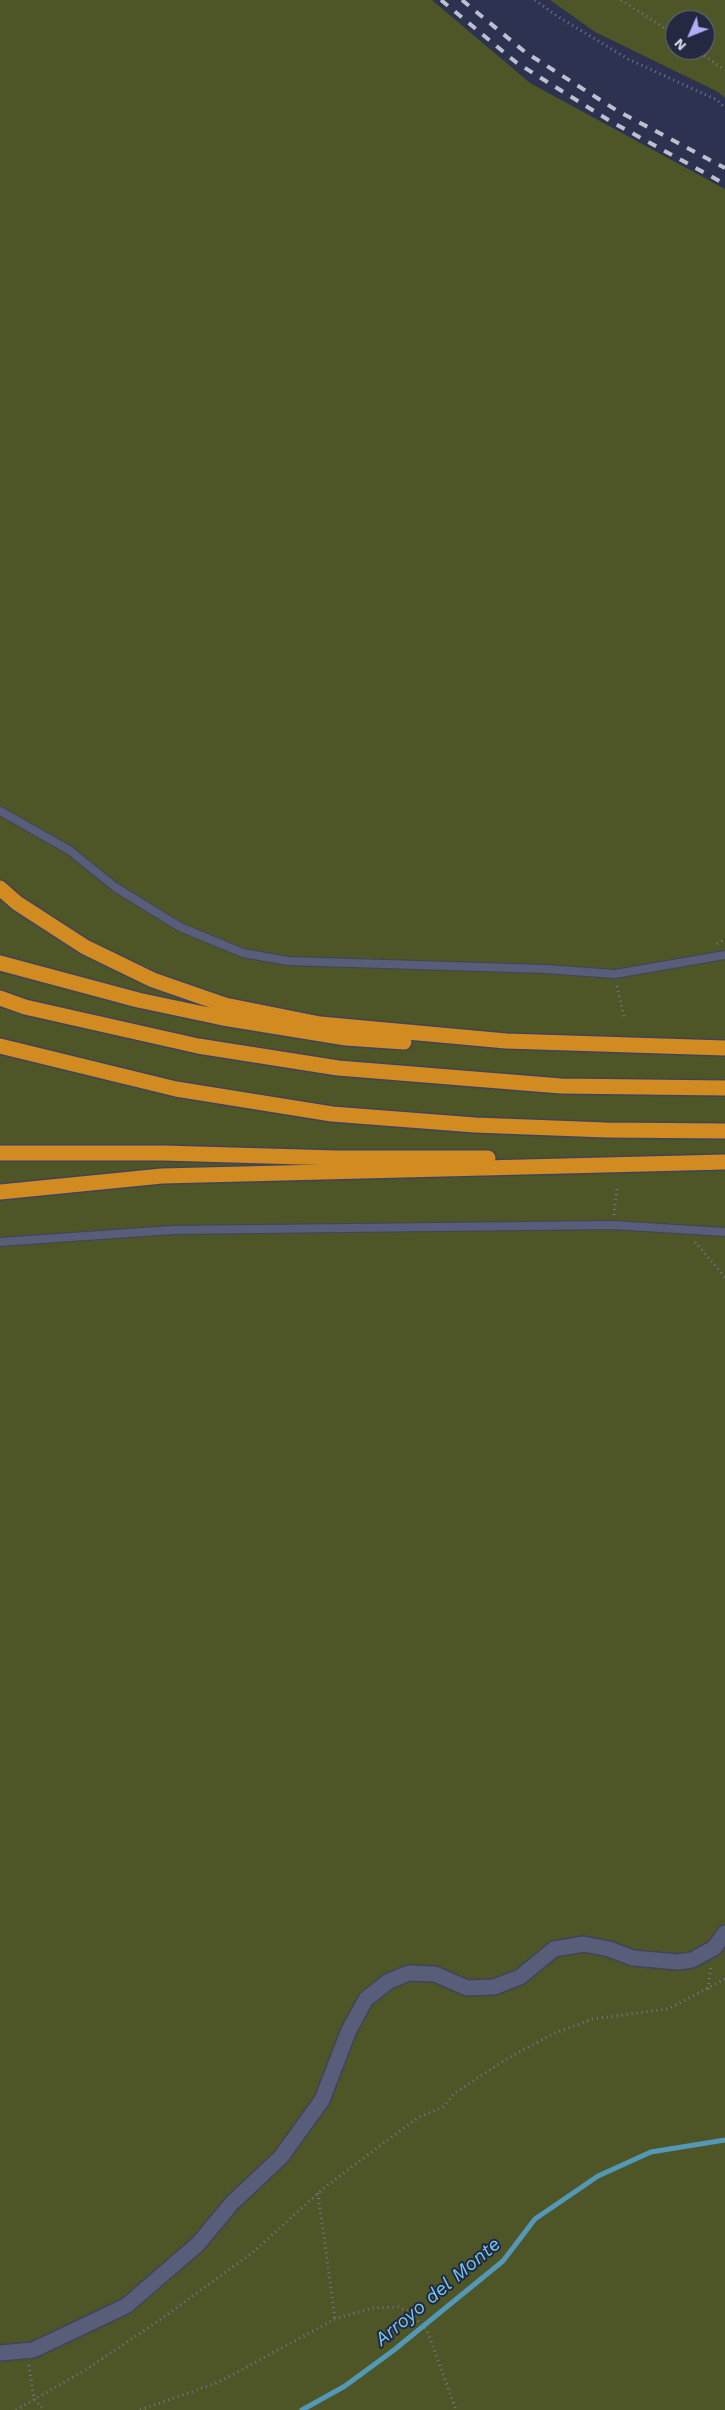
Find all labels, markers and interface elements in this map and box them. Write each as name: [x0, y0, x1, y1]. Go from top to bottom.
north arrow: [665, 10, 715, 60]
text: N: [671, 35, 689, 54]
water label: Arroyo del Monte: [371, 2233, 505, 2351]

